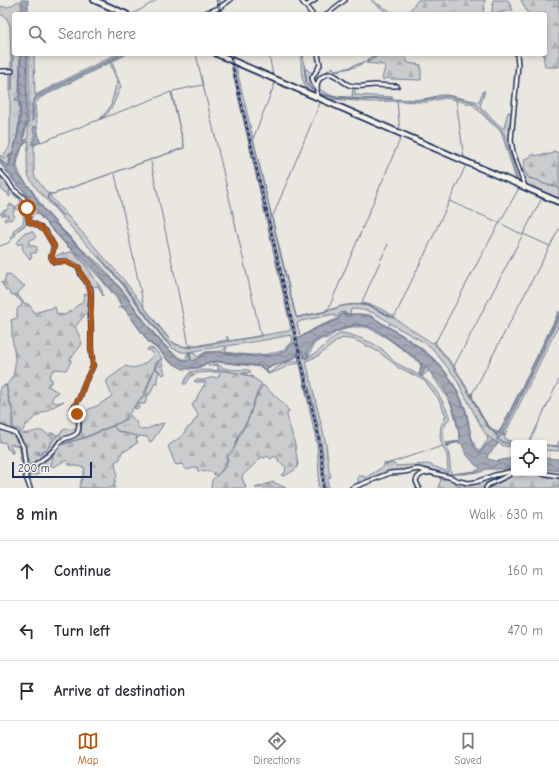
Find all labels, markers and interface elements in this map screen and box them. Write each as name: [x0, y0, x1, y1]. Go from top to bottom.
search box: [12, 12, 547, 56]
icon: search: [26, 23, 48, 45]
text: Search here: [58, 25, 136, 43]
route start: [18, 199, 36, 217]
route end: [68, 405, 86, 423]
map controls: [511, 440, 547, 476]
button: locate: [511, 440, 547, 476]
scale bar: [12, 460, 92, 479]
text: 200 m: [18, 462, 50, 475]
text: 8 min: [16, 505, 58, 524]
text: Walk · 630 m: [469, 507, 543, 522]
icon: ahead: [16, 560, 38, 582]
text: Continue: [54, 562, 111, 580]
text: 160 m: [508, 563, 543, 578]
icon: left: [16, 620, 38, 642]
text: Turn left: [54, 622, 110, 640]
text: 470 m: [508, 623, 543, 638]
icon: arrive: [16, 680, 38, 702]
text: Arrive at destination: [54, 682, 185, 700]
tab: Map: [77, 730, 99, 767]
tab: Directions: [253, 730, 300, 767]
tab: Saved: [454, 730, 482, 767]

